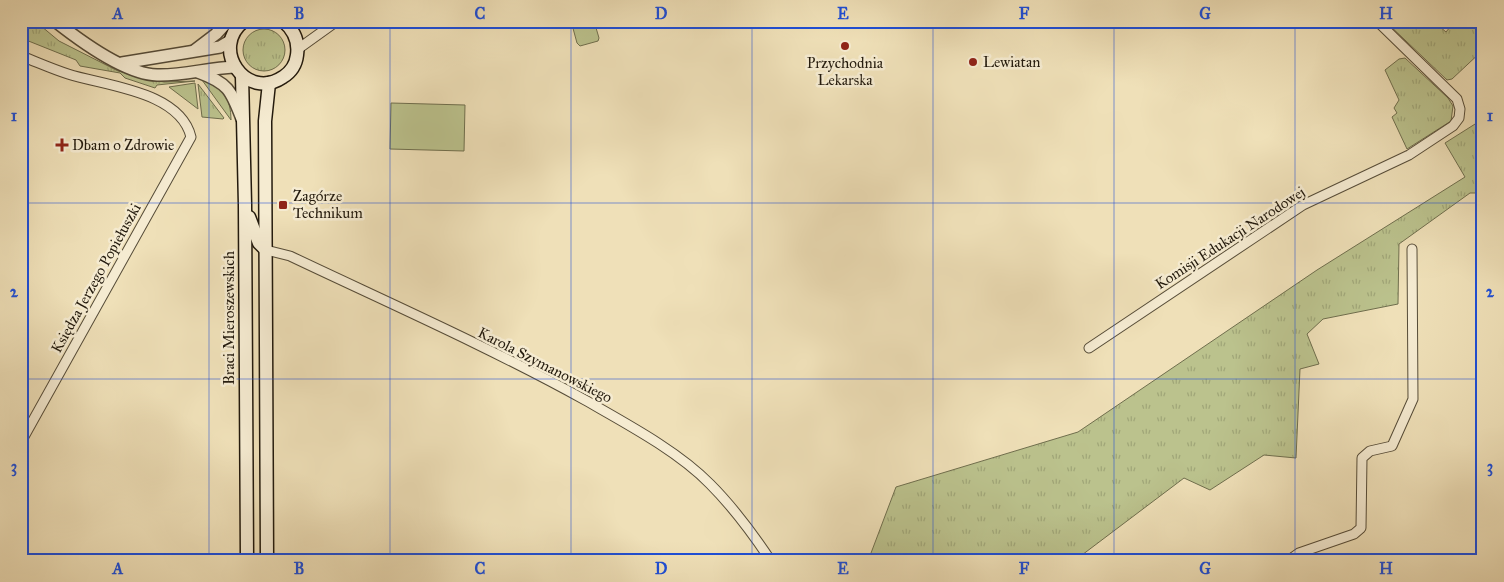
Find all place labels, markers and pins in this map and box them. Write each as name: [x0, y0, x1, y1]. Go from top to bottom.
marker: Przychodnia Lekarska: [839, 40, 851, 52]
place label: Lewiatan: [983, 53, 1040, 71]
place label: Przychodnia Lekarska: [807, 54, 884, 89]
marker: Lewiatan: [967, 56, 979, 68]
place label: Dbam o Zdrowie: [72, 136, 174, 154]
marker: Dbam o Zdrowie: [56, 139, 68, 151]
place label: Zagórze Technikum: [293, 187, 363, 222]
marker: Zagórze Technikum: [277, 199, 289, 211]

